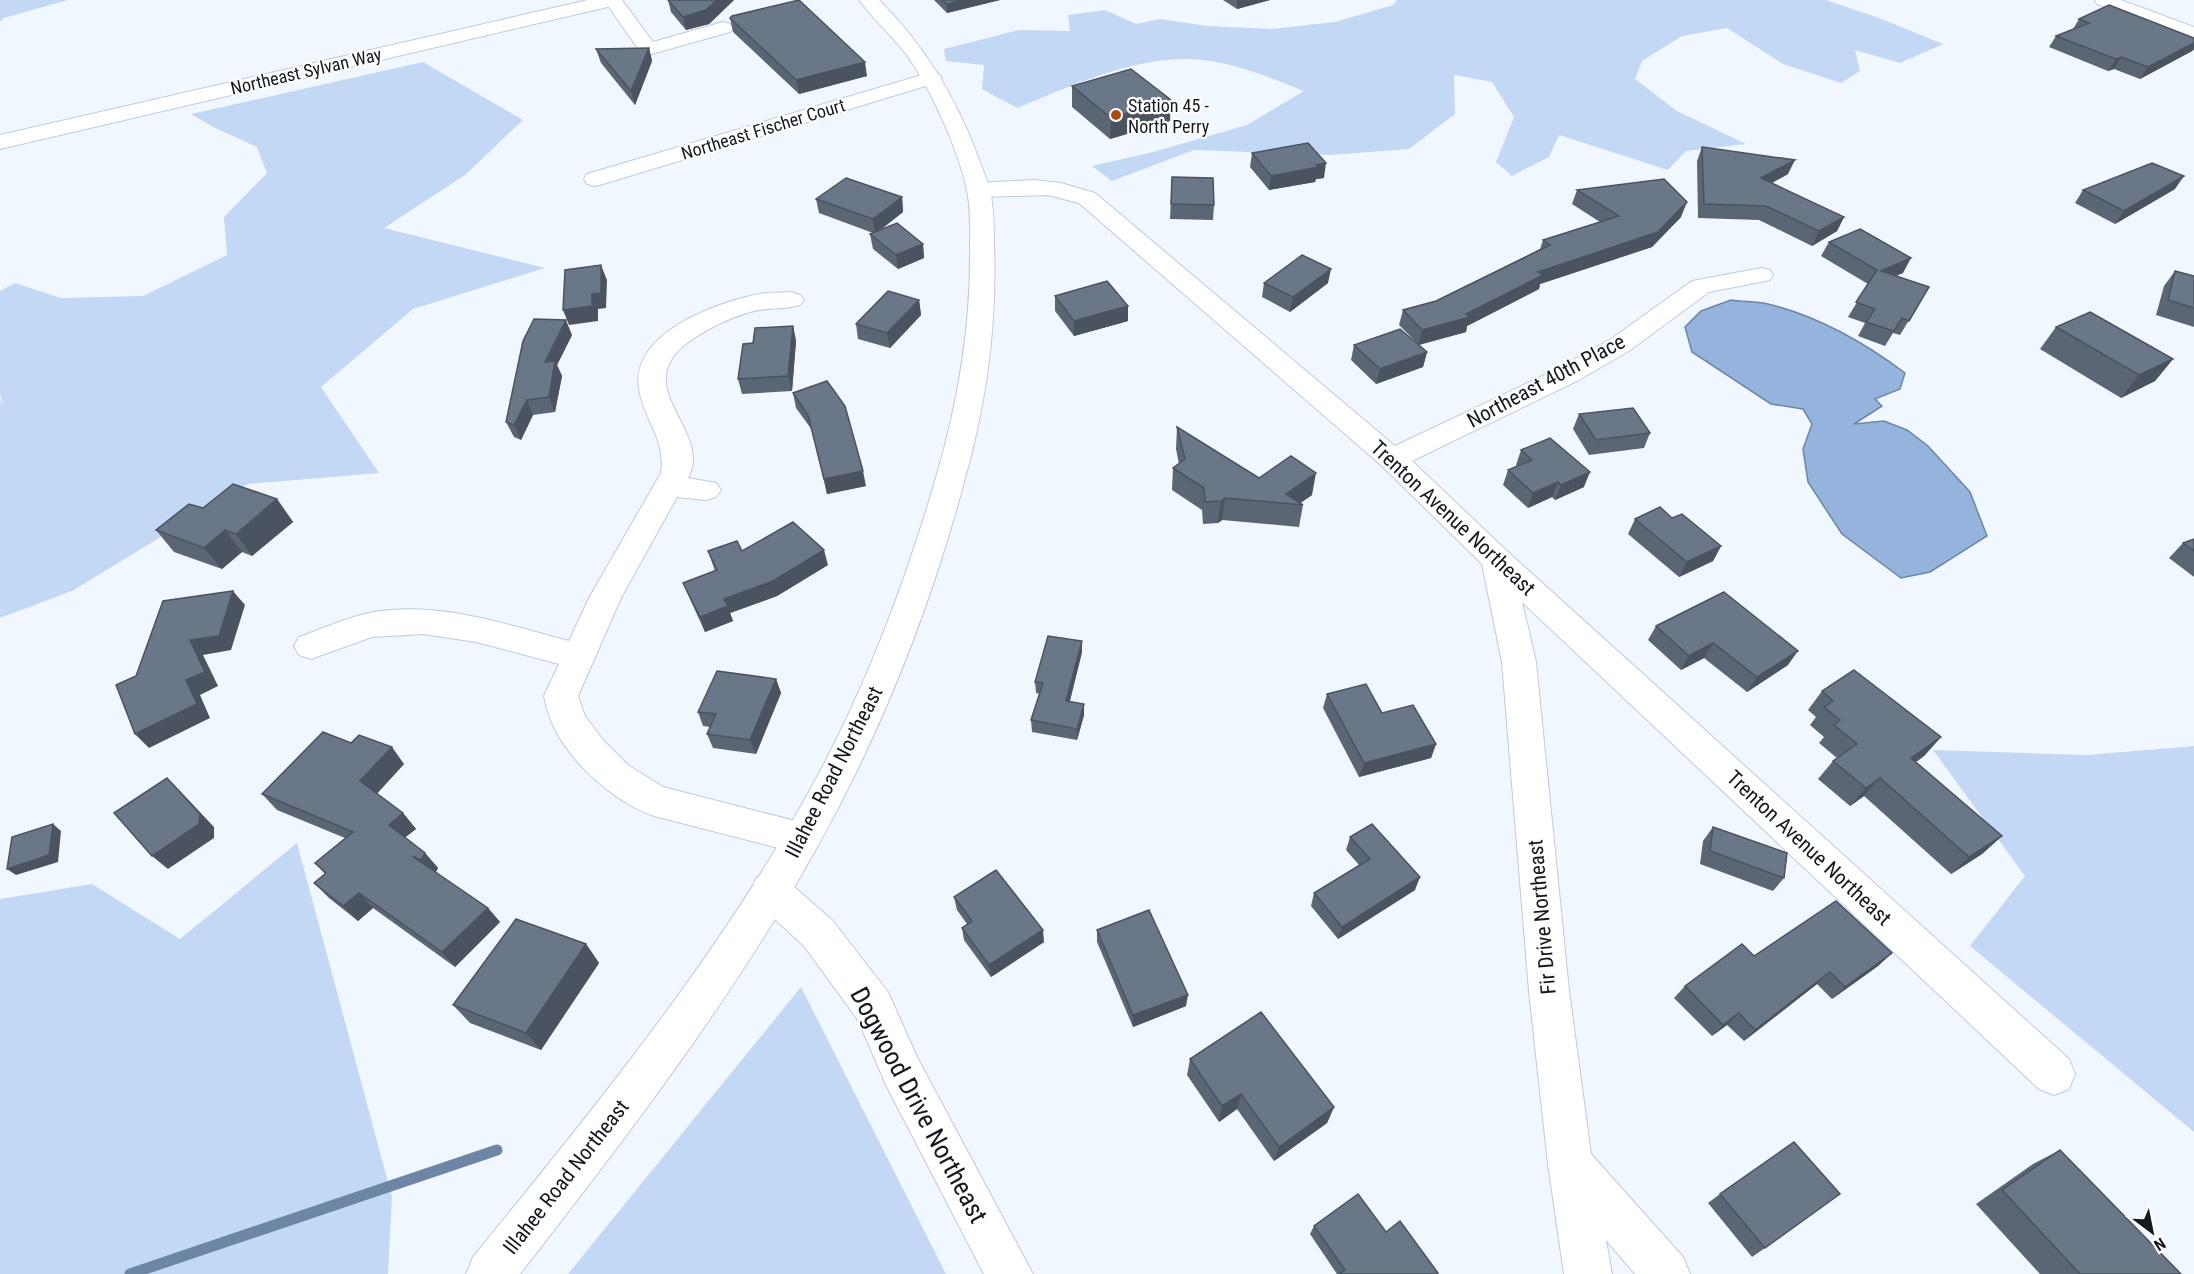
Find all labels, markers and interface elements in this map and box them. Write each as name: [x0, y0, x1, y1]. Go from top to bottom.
street label: Northeast Sylvan Way: [228, 43, 384, 99]
street label: Northeast Fischer Court: [679, 94, 847, 164]
place label: Station 45 - North Perry: [1128, 95, 1210, 137]
marker: Station 45 - North Perry: [1109, 108, 1123, 122]
street label: Northeast 40th Place: [1463, 329, 1629, 433]
street label: Trenton Avenue Northeast: [1366, 436, 1540, 600]
street label: Illahee Road Northeast: [780, 682, 888, 862]
street label: Trenton Avenue Northeast: [1722, 766, 1896, 930]
street label: Fir Drive Northeast: [1523, 839, 1561, 995]
street label: Dogwood Drive Northeast: [844, 982, 994, 1228]
street label: Illahee Road Northeast: [498, 1095, 634, 1259]
north arrow: [2122, 1202, 2182, 1262]
text: N: [2150, 1234, 2169, 1255]

